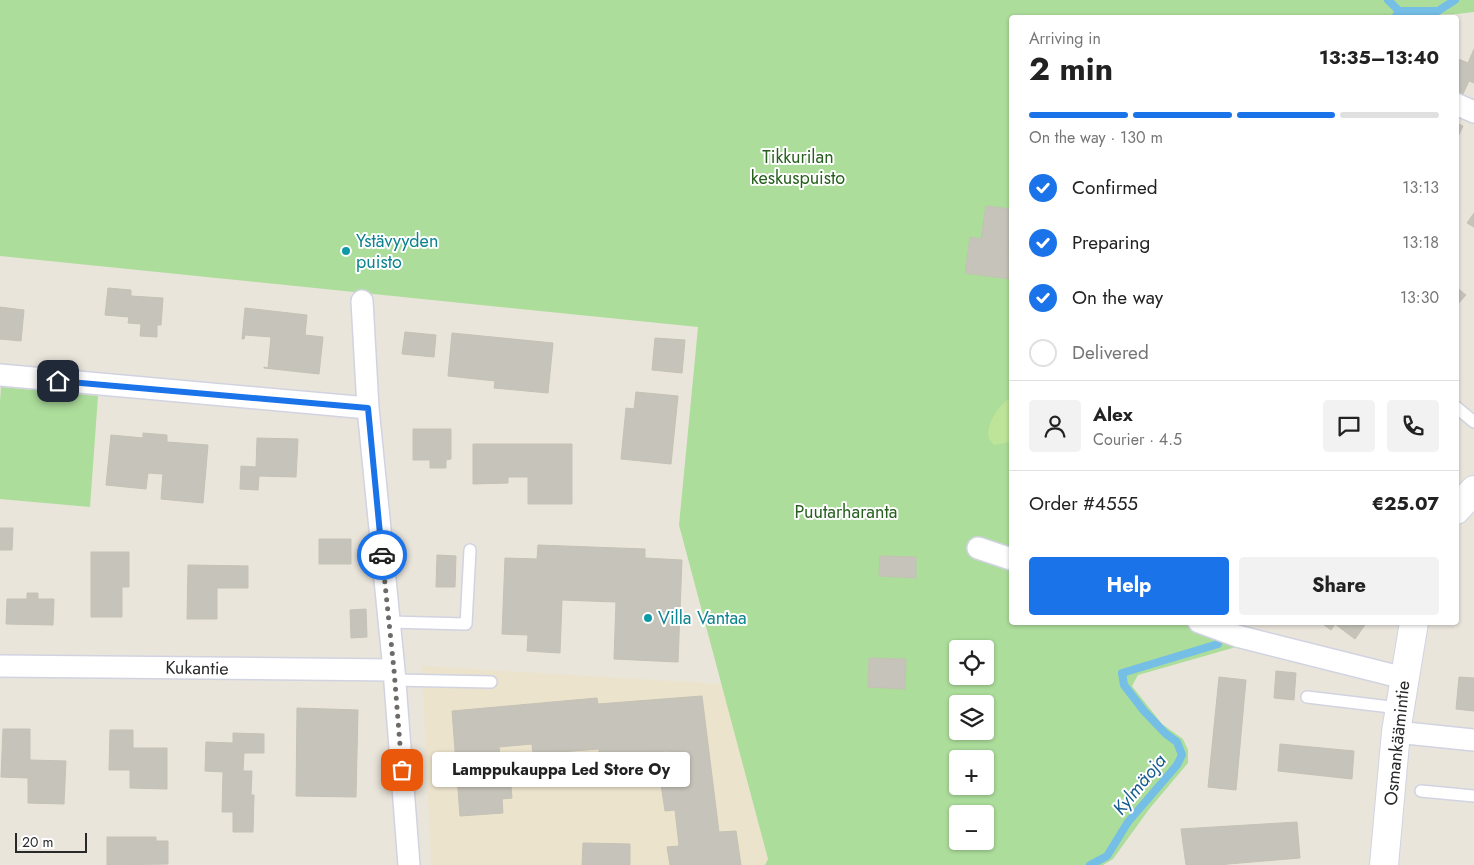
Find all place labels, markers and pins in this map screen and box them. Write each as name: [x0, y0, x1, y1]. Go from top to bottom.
place label: Ystävyyden puisto: [356, 228, 438, 275]
marker: Ystävyyden puisto: [340, 245, 352, 257]
pin: [37, 360, 79, 402]
place label: Villa Vantaa: [658, 605, 747, 631]
marker: Villa Vantaa: [642, 612, 654, 624]
pin: [381, 749, 423, 791]
callout: Lamppukauppa Led Store Oy: [432, 752, 690, 788]

